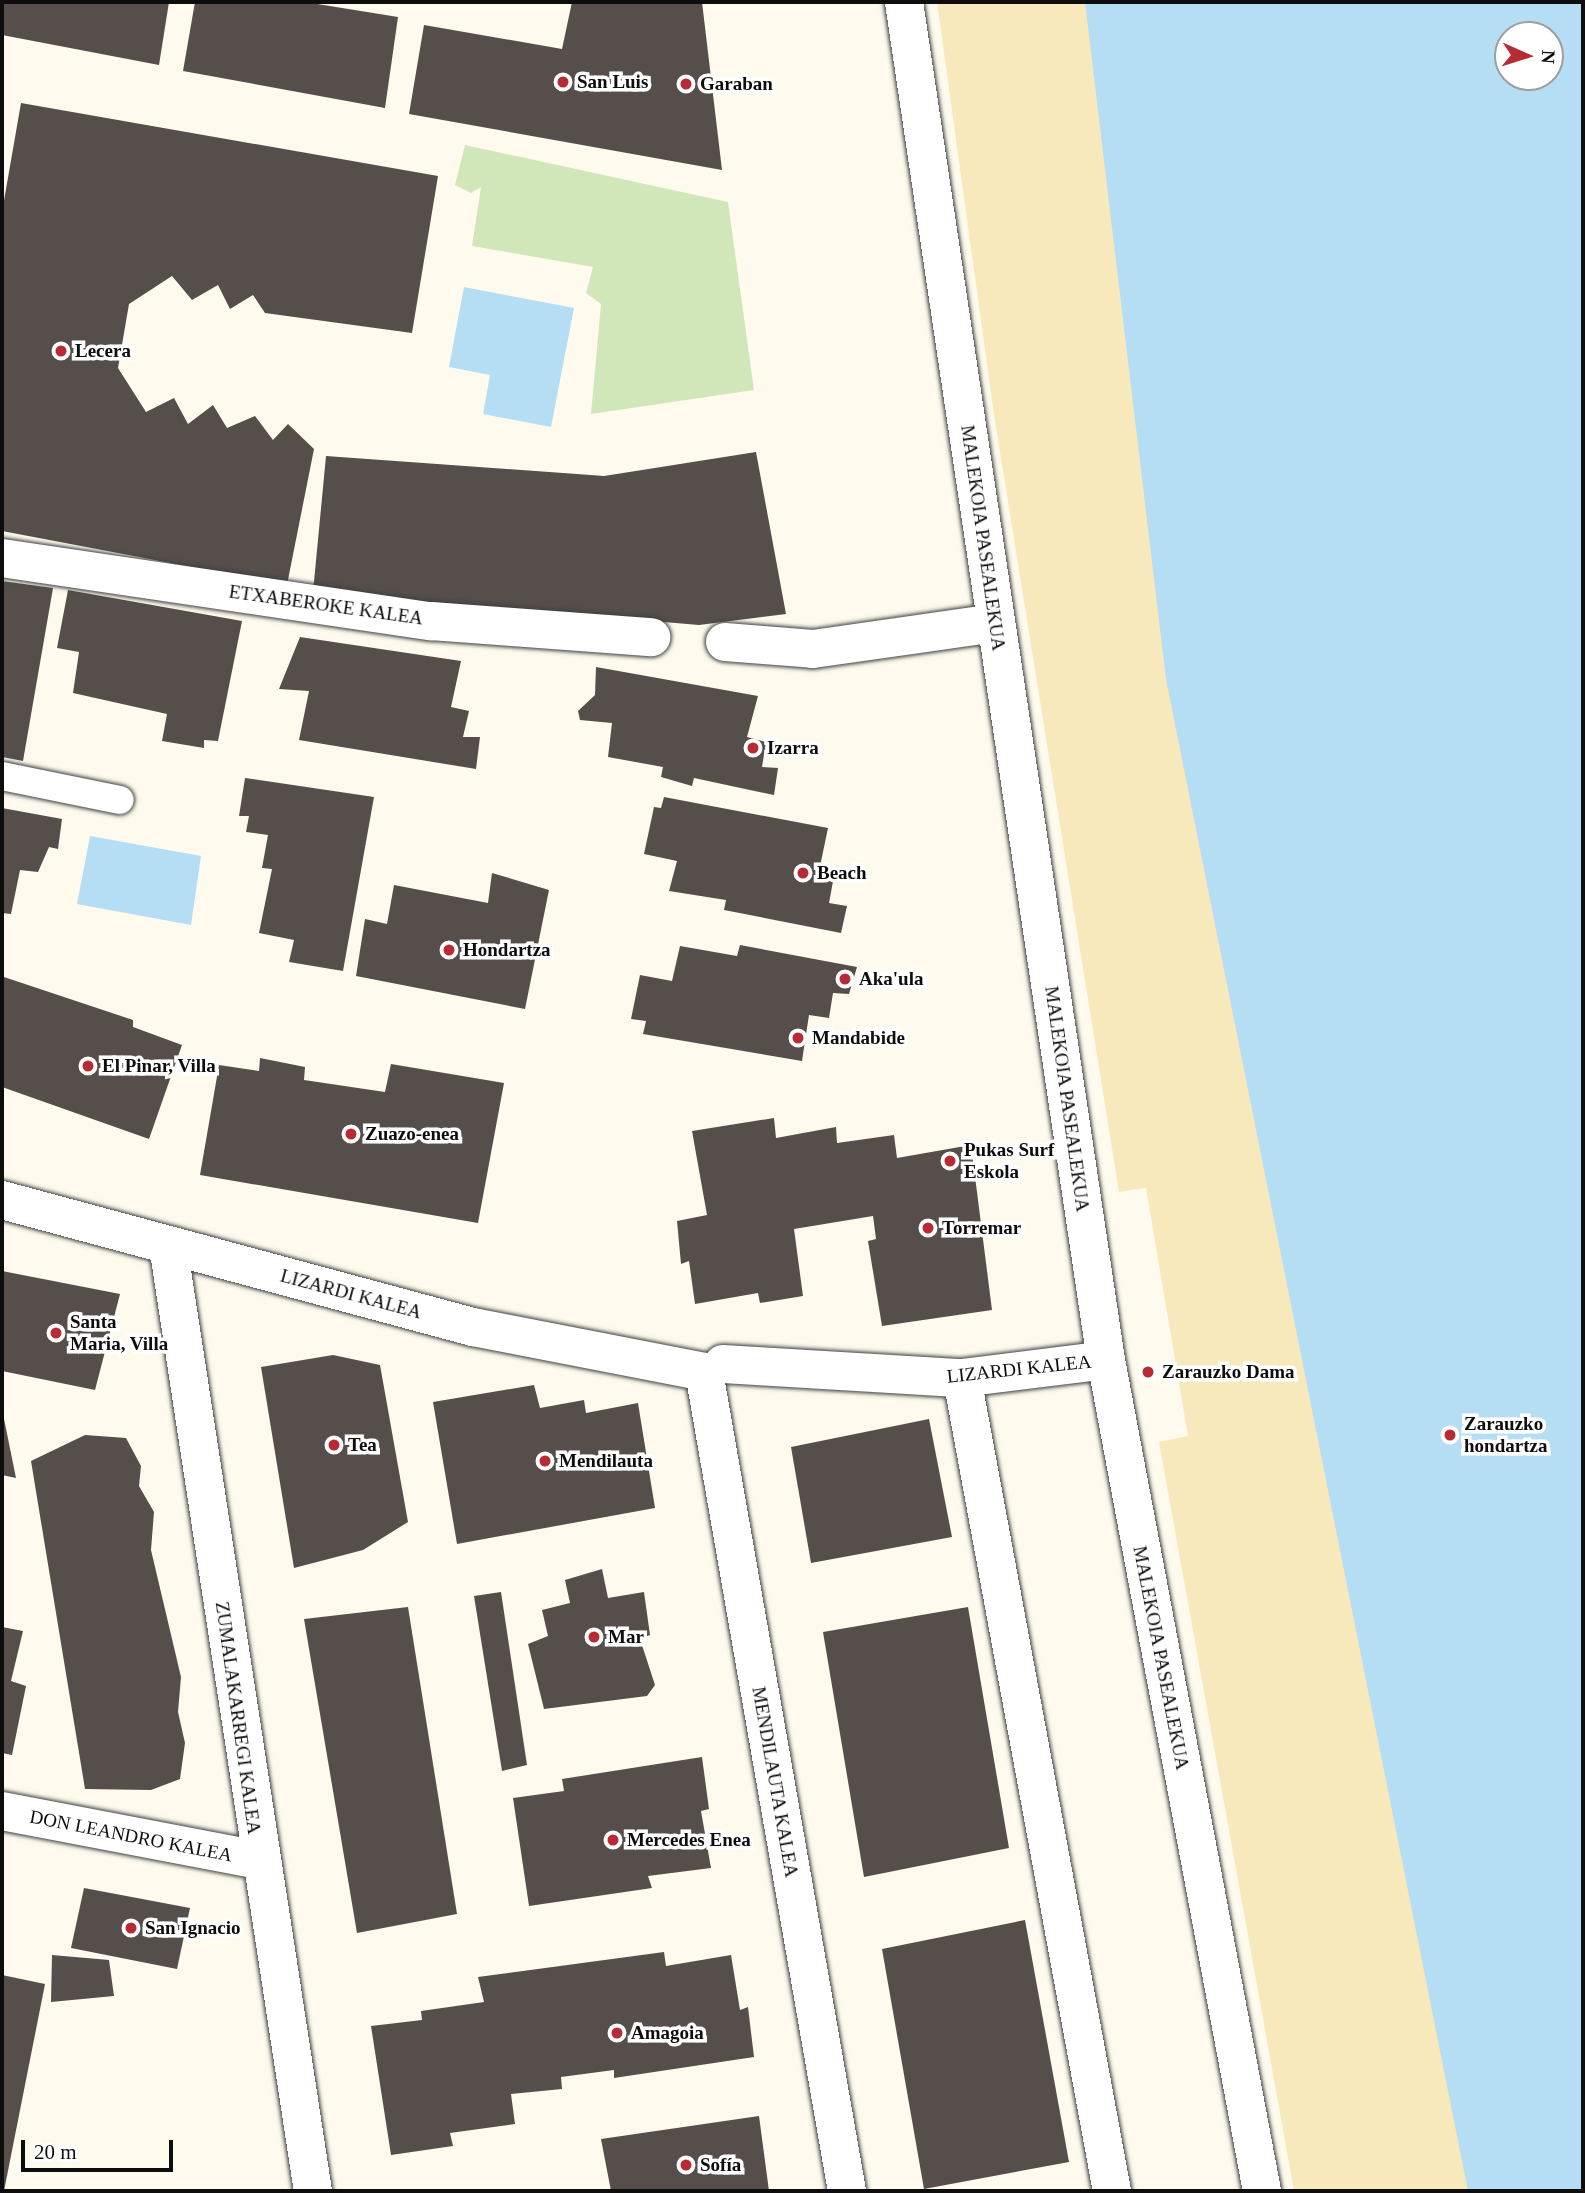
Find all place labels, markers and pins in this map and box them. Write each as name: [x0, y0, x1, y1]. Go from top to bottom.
place label: San Luis: [577, 71, 648, 93]
place label: Garaban: [700, 73, 773, 95]
marker: San Luis: [555, 74, 571, 90]
marker: Garaban: [678, 76, 694, 92]
place label: Lecera: [75, 340, 131, 362]
marker: Lecera: [53, 343, 69, 359]
place label: Izarra: [767, 737, 819, 759]
marker: Izarra: [745, 740, 761, 756]
place label: Beach: [817, 862, 867, 884]
marker: Beach: [795, 865, 811, 881]
place label: Hondartza: [463, 939, 551, 961]
marker: Hondartza: [441, 942, 457, 958]
place label: Aka'ula: [859, 968, 923, 990]
marker: Aka'ula: [837, 971, 853, 987]
place label: Mandabide: [812, 1027, 905, 1049]
marker: Mandabide: [790, 1030, 806, 1046]
place label: El Pinar, Villa: [102, 1055, 216, 1077]
marker: El Pinar, Villa: [80, 1058, 96, 1074]
place label: Zuazo-enea: [365, 1123, 459, 1145]
marker: Zuazo-enea: [343, 1126, 359, 1142]
place label: Pukas Surf Eskola: [964, 1139, 1054, 1183]
marker: Pukas Surf Eskola: [942, 1153, 958, 1169]
place label: Torremar: [942, 1217, 1021, 1239]
marker: Torremar: [920, 1220, 936, 1236]
place label: Santa Maria, Villa: [70, 1311, 168, 1355]
marker: Santa Maria, Villa: [48, 1325, 64, 1341]
place label: Zarauzko Dama: [1162, 1361, 1294, 1383]
marker: Zarauzko Dama: [1140, 1364, 1156, 1380]
place label: Zarauzko hondartza: [1464, 1413, 1547, 1457]
marker: Zarauzko hondartza: [1442, 1427, 1458, 1443]
place label: Tea: [348, 1434, 377, 1456]
marker: Tea: [326, 1437, 342, 1453]
place label: Mendilauta: [559, 1450, 653, 1472]
marker: Mendilauta: [537, 1453, 553, 1469]
place label: Mar: [608, 1626, 644, 1648]
marker: Mar: [586, 1629, 602, 1645]
place label: Mercedes Enea: [627, 1829, 751, 1851]
marker: Mercedes Enea: [605, 1832, 621, 1848]
place label: San Ignacio: [145, 1917, 241, 1939]
marker: San Ignacio: [123, 1920, 139, 1936]
place label: Amagoia: [631, 2022, 704, 2044]
marker: Amagoia: [609, 2025, 625, 2041]
place label: Sofía: [700, 2154, 741, 2176]
marker: Sofía: [678, 2157, 694, 2173]

